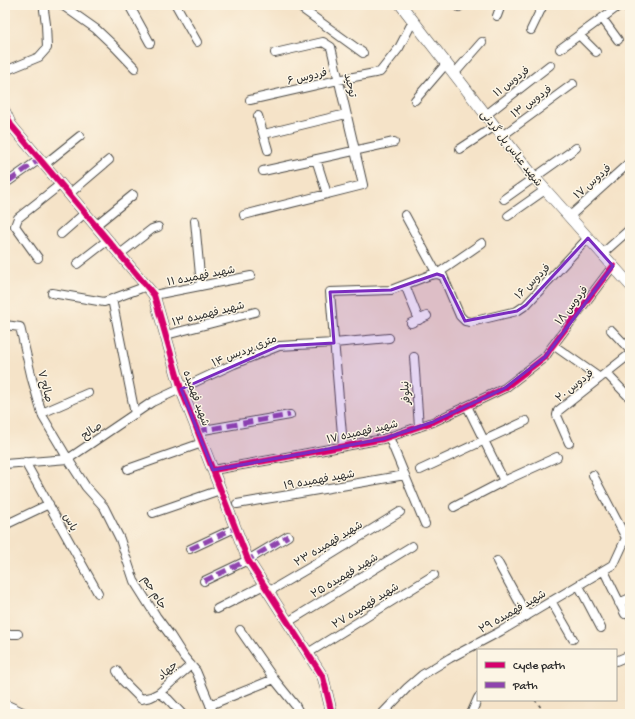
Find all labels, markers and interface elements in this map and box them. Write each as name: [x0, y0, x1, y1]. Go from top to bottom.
street label: فردوس ۱۱: [491, 64, 533, 100]
street label: فردوس ۶: [286, 67, 329, 88]
street label: توحید: [340, 72, 358, 99]
street label: فردوس ۱۳: [509, 83, 555, 121]
street label: شهید عباس پل گردنی: [477, 108, 545, 190]
street label: فردوس ۱۷: [572, 162, 614, 202]
street label: فردوس ۱۶: [513, 262, 554, 303]
street label: شهید فهمیده ۱۱: [166, 263, 236, 289]
street label: فردوس ۱۸: [553, 284, 591, 328]
street label: شهید فهمیده ۱۳: [171, 299, 246, 330]
street label: ۱۴ متری پردیس: [210, 333, 279, 370]
street label: فردوس ۲۰: [553, 367, 597, 405]
street label: صالح ۷: [34, 369, 55, 404]
street label: شهید فهمیده: [179, 369, 212, 428]
street label: نیلوفر: [399, 381, 414, 406]
street label: شهید فهمیده ۱۷: [325, 418, 399, 447]
street label: صالح: [79, 420, 105, 443]
street label: شهید فهمیده ۱۹: [283, 468, 356, 493]
street label: یاس: [59, 511, 80, 534]
street label: شهید فهمیده ۲۳: [292, 519, 365, 570]
street label: شهید فهمیده ۲۵: [309, 551, 381, 601]
street label: جام جم: [138, 574, 169, 613]
street label: شهید فهمیده ۲۷: [330, 581, 402, 632]
street label: شهید فهمیده ۲۹: [477, 588, 549, 637]
legend: [477, 649, 617, 701]
street label: جهاد: [155, 659, 181, 683]
text: Cycle path: [513, 660, 566, 674]
text: Path: [512, 680, 538, 694]

